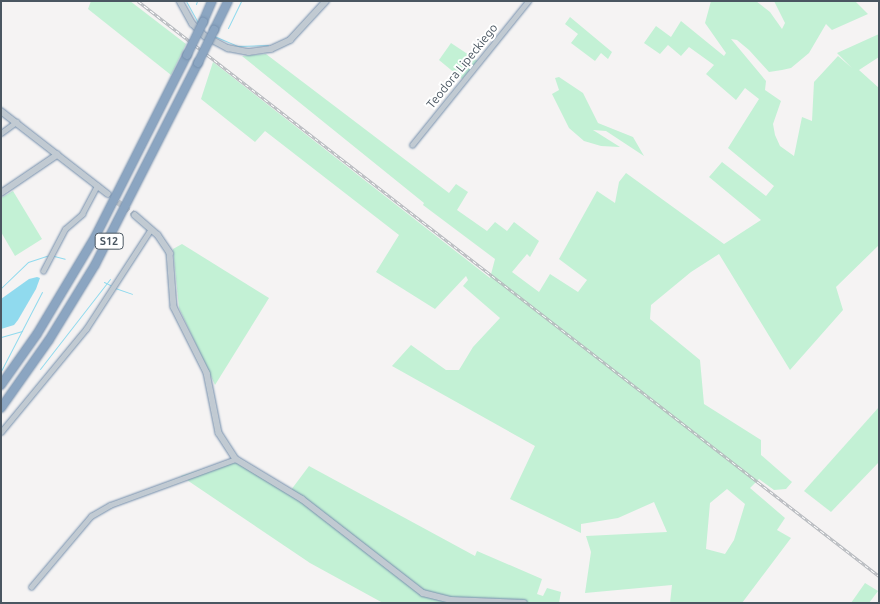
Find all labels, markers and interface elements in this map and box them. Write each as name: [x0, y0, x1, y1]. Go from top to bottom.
street label: Teodora Lipeckiego: [423, 21, 501, 111]
road number: S12: [94, 232, 124, 250]

